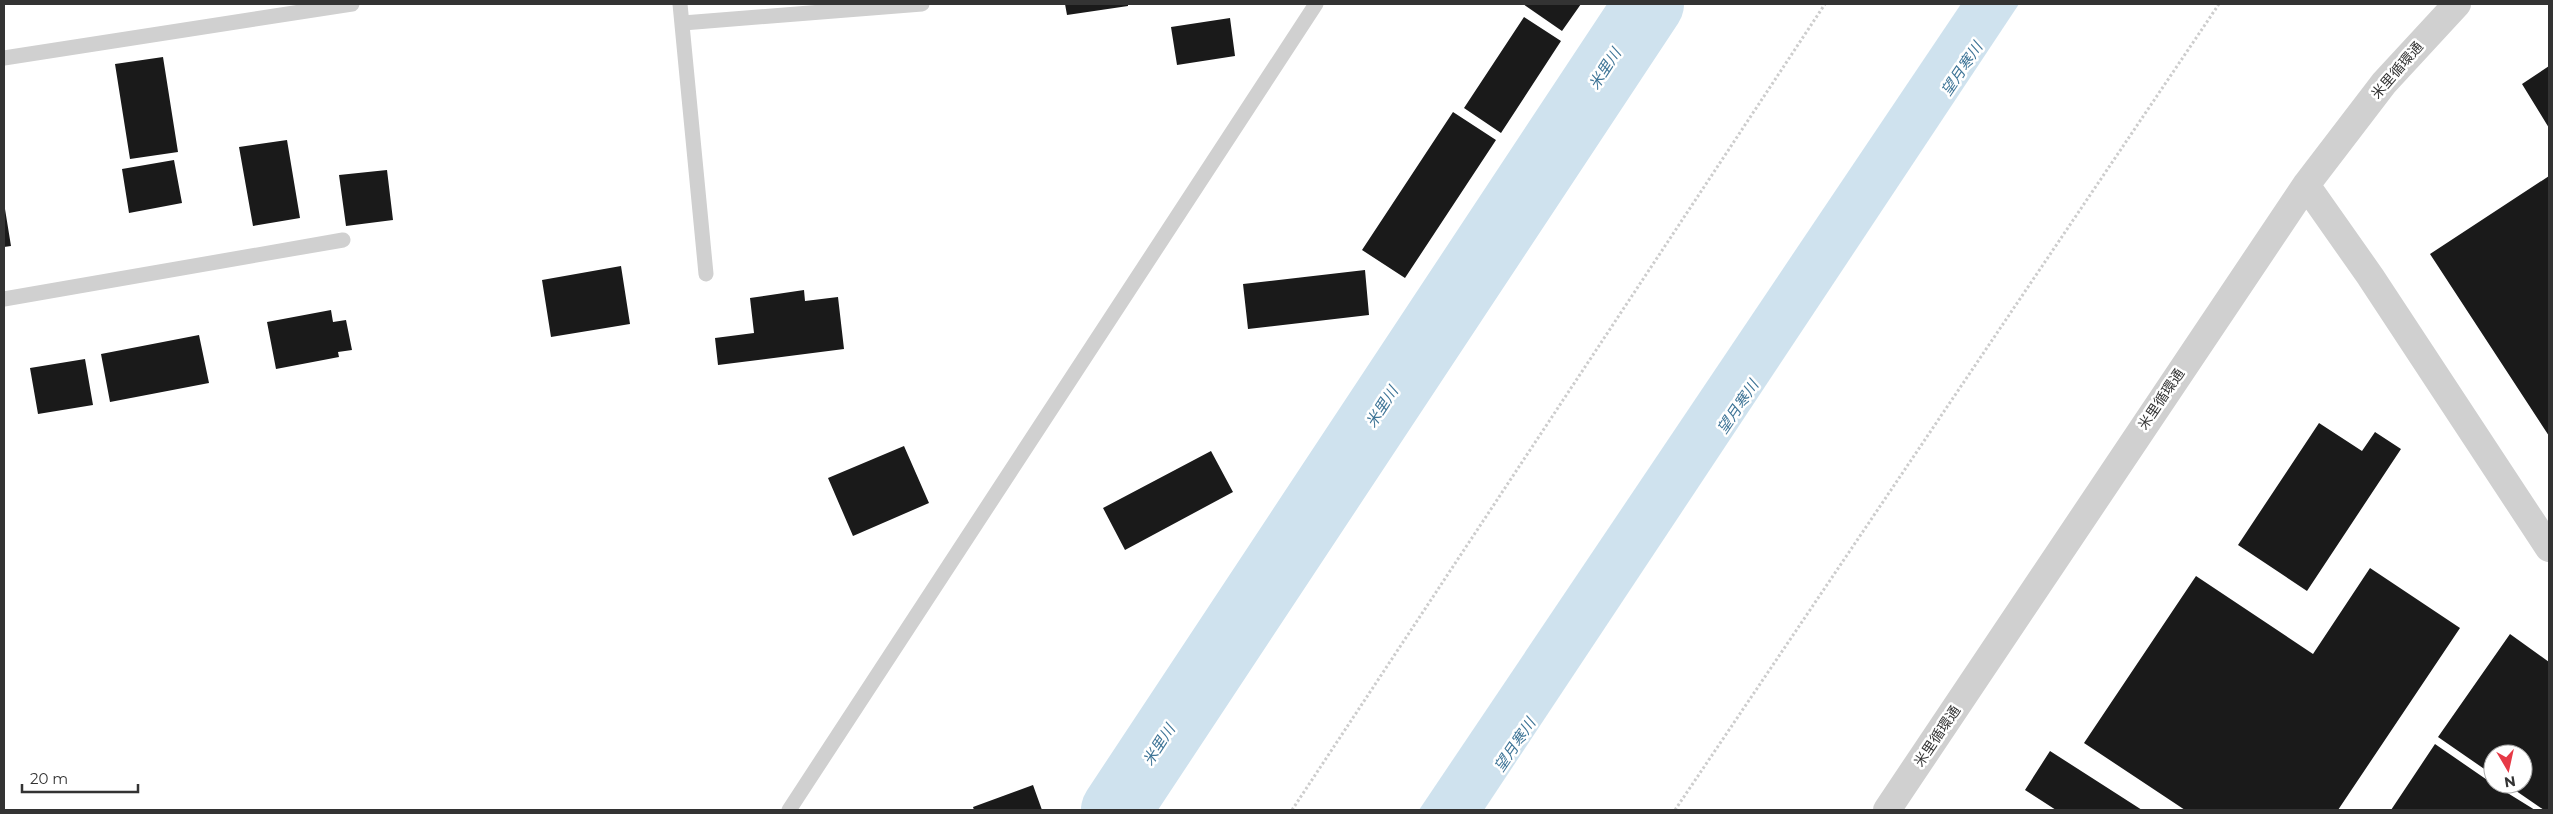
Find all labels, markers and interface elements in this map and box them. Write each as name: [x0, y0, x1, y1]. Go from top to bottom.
water label: 望月寒川: [1937, 37, 1987, 99]
street label: 米里循環通: [2367, 38, 2427, 102]
water label: 米里川: [1584, 43, 1626, 93]
street label: 米里循環通: [2134, 365, 2188, 433]
water label: 望月寒川: [1713, 375, 1763, 437]
water label: 米里川: [1361, 381, 1403, 431]
street label: 米里循環通: [1910, 702, 1964, 770]
water label: 望月寒川: [1490, 713, 1540, 775]
water label: 米里川: [1138, 719, 1180, 769]
north arrow: [2483, 744, 2533, 794]
scale bar: [22, 762, 139, 794]
text: 20 m: [30, 769, 68, 788]
text: N: [2503, 772, 2517, 792]

